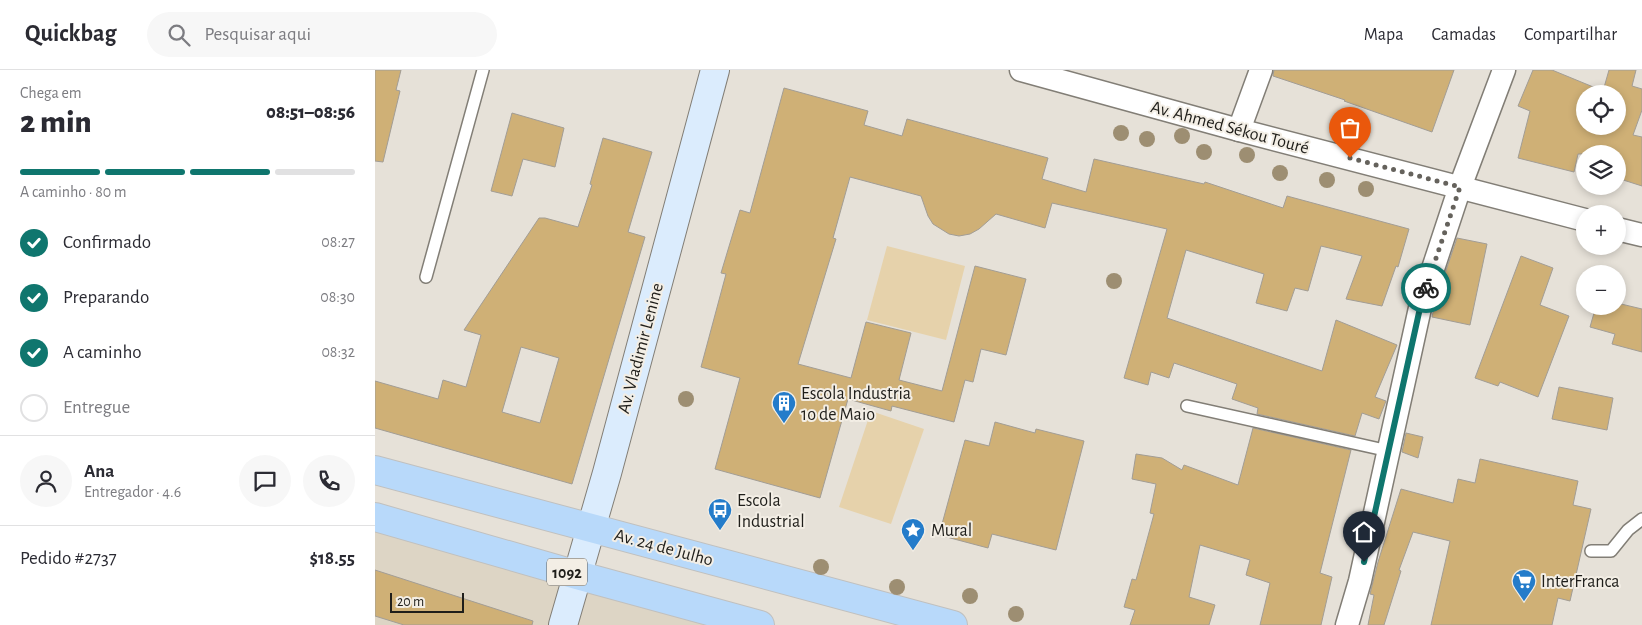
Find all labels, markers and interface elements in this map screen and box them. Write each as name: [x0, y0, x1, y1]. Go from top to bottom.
search box: [147, 12, 497, 57]
icon: search: [165, 21, 193, 49]
text: Quickbag: [25, 22, 117, 46]
text: Pesquisar aqui: [205, 25, 311, 44]
text: Mapa: [1364, 26, 1403, 44]
text: Camadas: [1431, 26, 1496, 44]
text: Compartilhar: [1524, 26, 1617, 44]
text: Chega em: [20, 85, 82, 101]
map controls: [1576, 85, 1626, 315]
button: locate: [1576, 85, 1626, 135]
street label: Av. Ahmed Sékou Touré: [1149, 98, 1311, 158]
text: 08:51–08:56: [266, 103, 355, 122]
text: 2 min: [20, 106, 92, 138]
pin: [1329, 107, 1371, 158]
icon: bag: [1336, 114, 1364, 142]
button: layers: [1576, 145, 1626, 195]
text: A caminho · 80 m: [20, 184, 127, 200]
button: +: [1576, 205, 1626, 255]
icon: check: [20, 229, 48, 257]
text: Confirmado: [63, 233, 151, 252]
text: 08:27: [321, 234, 355, 250]
courier: [1401, 263, 1451, 313]
button: −: [1576, 265, 1626, 315]
icon: bike: [1412, 274, 1440, 302]
street label: Av. Vladimir Lenine: [615, 281, 667, 415]
icon: check: [20, 284, 48, 312]
text: Preparando: [63, 288, 149, 307]
text: 08:30: [320, 289, 355, 305]
icon: check: [20, 339, 48, 367]
text: A caminho: [63, 343, 142, 362]
text: 08:32: [321, 344, 355, 360]
place label: Escola Industria 1o de Maio: [801, 385, 911, 424]
building icon: Escola Industria 1o de Maio: [771, 390, 797, 424]
text: Entregue: [63, 398, 130, 417]
button: person: [20, 455, 72, 507]
button: chat: [239, 455, 291, 507]
button: phone: [303, 455, 355, 507]
text: Ana: [84, 462, 114, 481]
text: Entregador · 4.6: [84, 484, 181, 500]
place label: Escola Industrial: [737, 492, 805, 531]
bus stop icon: Escola Industrial: [707, 497, 733, 531]
pin: [1343, 511, 1385, 562]
place icon: Mural: [900, 517, 926, 551]
icon: home: [1350, 518, 1378, 546]
place label: Mural: [931, 522, 972, 540]
street label: Av. 24 de Julho: [613, 526, 715, 570]
text: Pedido #2737: [20, 549, 117, 568]
text: $18.55: [309, 549, 355, 568]
road number: 1092: [547, 558, 587, 586]
supermarket icon: InterFranca: [1511, 568, 1537, 602]
place label: InterFranca: [1541, 573, 1620, 591]
scale bar: [390, 590, 464, 613]
text: 20 m: [397, 595, 424, 609]

